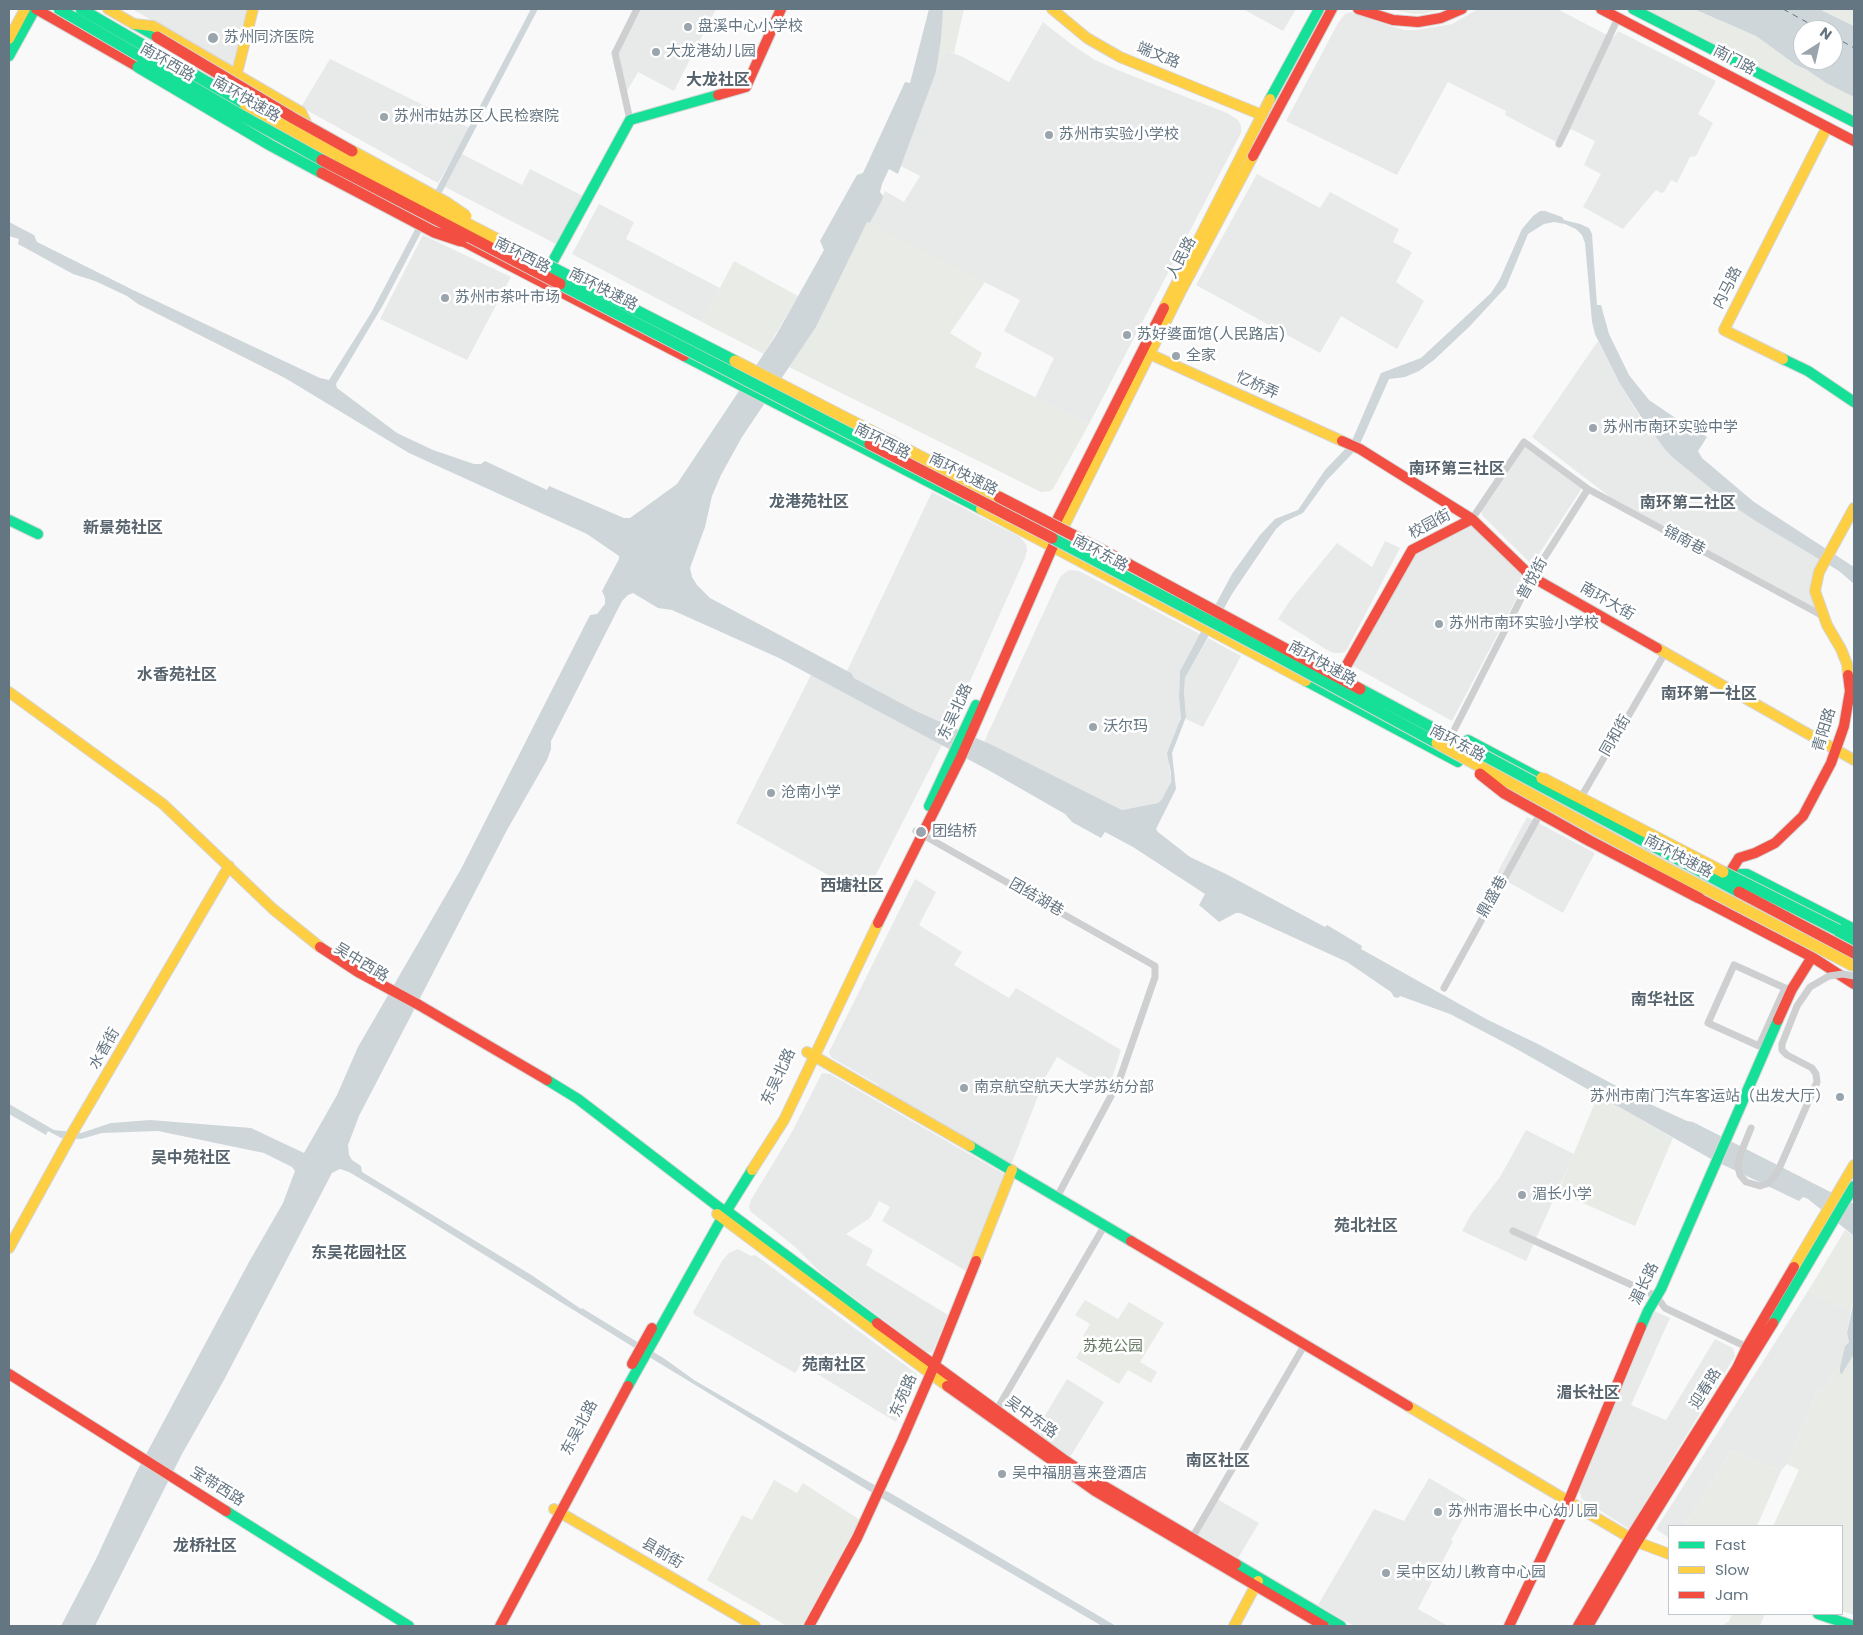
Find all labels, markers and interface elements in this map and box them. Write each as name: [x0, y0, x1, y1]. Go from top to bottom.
place label: 盘溪中心小学校: [698, 18, 803, 36]
north arrow: [1793, 20, 1843, 70]
marker: 盘溪中心小学校: [682, 21, 694, 33]
text: N: [1816, 22, 1836, 45]
place label: 苏州同济医院: [224, 29, 314, 47]
marker: 苏州同济医院: [206, 31, 220, 45]
street label: 端文路: [1134, 39, 1182, 73]
street label: 南环西路: [137, 40, 197, 86]
street label: 南门路: [1710, 42, 1758, 80]
place label: 大龙港幼儿园: [666, 43, 756, 61]
marker: 大龙港幼儿园: [650, 46, 662, 58]
district label: 大龙社区: [686, 71, 750, 91]
street label: 南环快速路: [209, 73, 283, 127]
place label: 苏州市姑苏区人民检察院: [394, 108, 559, 126]
marker: 苏州市姑苏区人民检察院: [378, 111, 390, 123]
place label: 苏州市实验小学校: [1059, 126, 1179, 144]
marker: 苏州市实验小学校: [1043, 129, 1055, 141]
street label: 南环西路: [491, 234, 553, 278]
street label: 人民路: [1163, 234, 1201, 282]
street label: 内马路: [1710, 264, 1746, 312]
street label: 南环快速路: [566, 265, 640, 315]
place label: 苏州市茶叶市场: [455, 289, 560, 307]
marker: 苏州市茶叶市场: [439, 292, 451, 304]
place label: 苏好婆面馆(人民路店): [1137, 326, 1286, 344]
marker: 苏好婆面馆(人民路店): [1121, 329, 1133, 341]
place label: 全家: [1186, 347, 1216, 365]
marker: 全家: [1170, 350, 1182, 362]
street label: 忆桥弄: [1233, 369, 1281, 403]
place label: 苏州市南环实验中学: [1603, 419, 1738, 437]
street label: 南环西路: [851, 420, 913, 464]
marker: 苏州市南环实验中学: [1587, 422, 1599, 434]
street label: 南环快速路: [926, 450, 1000, 500]
district label: 南环第三社区: [1409, 460, 1505, 480]
district label: 龙港苑社区: [769, 493, 849, 513]
district label: 南环第二社区: [1640, 494, 1736, 514]
street label: 校园街: [1406, 506, 1454, 544]
district label: 新景苑社区: [83, 519, 163, 539]
street label: 锦南巷: [1660, 522, 1708, 560]
street label: 南环东路: [1069, 532, 1131, 576]
street label: 普悦街: [1514, 555, 1552, 603]
street label: 南环大街: [1577, 579, 1637, 625]
place label: 苏州市南环实验小学校: [1449, 615, 1599, 633]
marker: 苏州市南环实验小学校: [1433, 618, 1445, 630]
street label: 南环快速路: [1285, 638, 1359, 690]
district label: 水香苑社区: [137, 666, 217, 686]
street label: 东吴北路: [935, 681, 977, 743]
district label: 南环第一社区: [1661, 685, 1757, 705]
street label: 青阳路: [1810, 706, 1840, 754]
street label: 同和街: [1597, 712, 1635, 760]
place label: 沃尔玛: [1103, 718, 1148, 736]
marker: 沃尔玛: [1087, 721, 1099, 733]
street label: 南环东路: [1426, 722, 1488, 766]
place label: 沧南小学: [781, 784, 841, 802]
marker: 沧南小学: [765, 787, 777, 799]
place label: 团结桥: [932, 823, 977, 841]
marker: 团结桥: [914, 825, 928, 839]
street label: 南环快速路: [1641, 831, 1715, 883]
street label: 鼎盛巷: [1474, 873, 1512, 921]
street label: 团结湖巷: [1006, 875, 1066, 921]
district label: 西塘社区: [820, 877, 884, 897]
street label: 吴中西路: [331, 940, 391, 986]
district label: 南华社区: [1631, 991, 1695, 1011]
street label: 水香街: [86, 1025, 124, 1073]
street label: 东吴北路: [758, 1046, 800, 1108]
place label: 南京航空航天大学苏纺分部: [974, 1079, 1154, 1097]
marker: 南京航空航天大学苏纺分部: [958, 1082, 970, 1094]
place label: 苏州市南门汽车客运站（出发大厅）: [1590, 1088, 1830, 1106]
marker: 苏州市南门汽车客运站（出发大厅）: [1834, 1091, 1846, 1103]
district label: 吴中苑社区: [151, 1149, 231, 1169]
place label: 湄长小学: [1532, 1186, 1592, 1204]
marker: 湄长小学: [1516, 1189, 1528, 1201]
district label: 苑北社区: [1334, 1217, 1398, 1237]
district label: 东吴花园社区: [311, 1244, 407, 1264]
street label: 湄长路: [1627, 1260, 1663, 1308]
park label: 苏苑公园: [1083, 1338, 1143, 1356]
district label: 苑南社区: [802, 1356, 866, 1376]
street label: 迎春路: [1686, 1365, 1726, 1413]
street label: 东苑路: [887, 1372, 921, 1420]
district label: 湄长社区: [1556, 1384, 1620, 1404]
street label: 吴中东路: [1001, 1393, 1061, 1443]
street label: 东吴北路: [558, 1397, 602, 1459]
district label: 南区社区: [1186, 1452, 1250, 1472]
street label: 宝带西路: [187, 1463, 247, 1511]
place label: 吴中福朋喜来登酒店: [1012, 1465, 1147, 1483]
marker: 吴中福朋喜来登酒店: [996, 1468, 1008, 1480]
place label: 苏州市湄长中心幼儿园: [1448, 1503, 1598, 1521]
marker: 苏州市湄长中心幼儿园: [1432, 1506, 1444, 1518]
legend: [1668, 1525, 1843, 1615]
text: Fast: [1715, 1534, 1746, 1555]
street label: 县前街: [638, 1535, 686, 1573]
district label: 龙桥社区: [173, 1537, 237, 1557]
text: Slow: [1715, 1559, 1749, 1580]
place label: 吴中区幼儿教育中心园: [1396, 1564, 1546, 1582]
marker: 吴中区幼儿教育中心园: [1380, 1567, 1392, 1579]
text: Jam: [1715, 1584, 1749, 1605]

